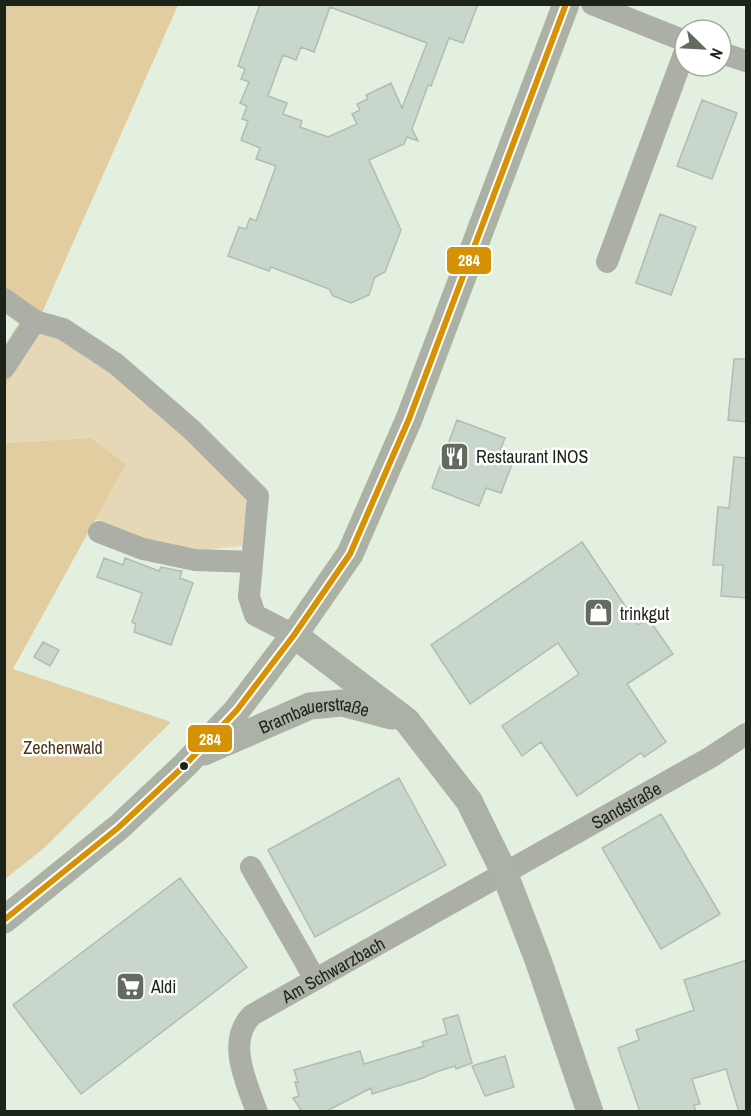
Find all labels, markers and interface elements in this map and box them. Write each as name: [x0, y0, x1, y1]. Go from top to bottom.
north arrow: [673, 18, 733, 78]
text: N: [705, 45, 729, 63]
line badge: 284: [446, 246, 492, 275]
text: 284: [458, 249, 481, 271]
restaurant icon: Restaurant INOS: [439, 440, 471, 472]
place label: Restaurant INOS: [476, 444, 589, 469]
shop icon: trinkgut: [583, 597, 615, 629]
place label: trinkgut: [620, 601, 669, 626]
street label: Brambauerstraße: [255, 690, 372, 739]
line badge: 284: [187, 724, 233, 753]
text: 284: [199, 728, 222, 750]
park label: Zechenwald: [23, 735, 103, 760]
unlabelled marker: [178, 760, 190, 772]
street label: Sandstraße: [586, 775, 665, 834]
street label: Am Schwarzbach: [276, 930, 389, 1009]
supermarket icon: Aldi: [114, 970, 146, 1002]
place label: Aldi: [150, 974, 176, 999]

